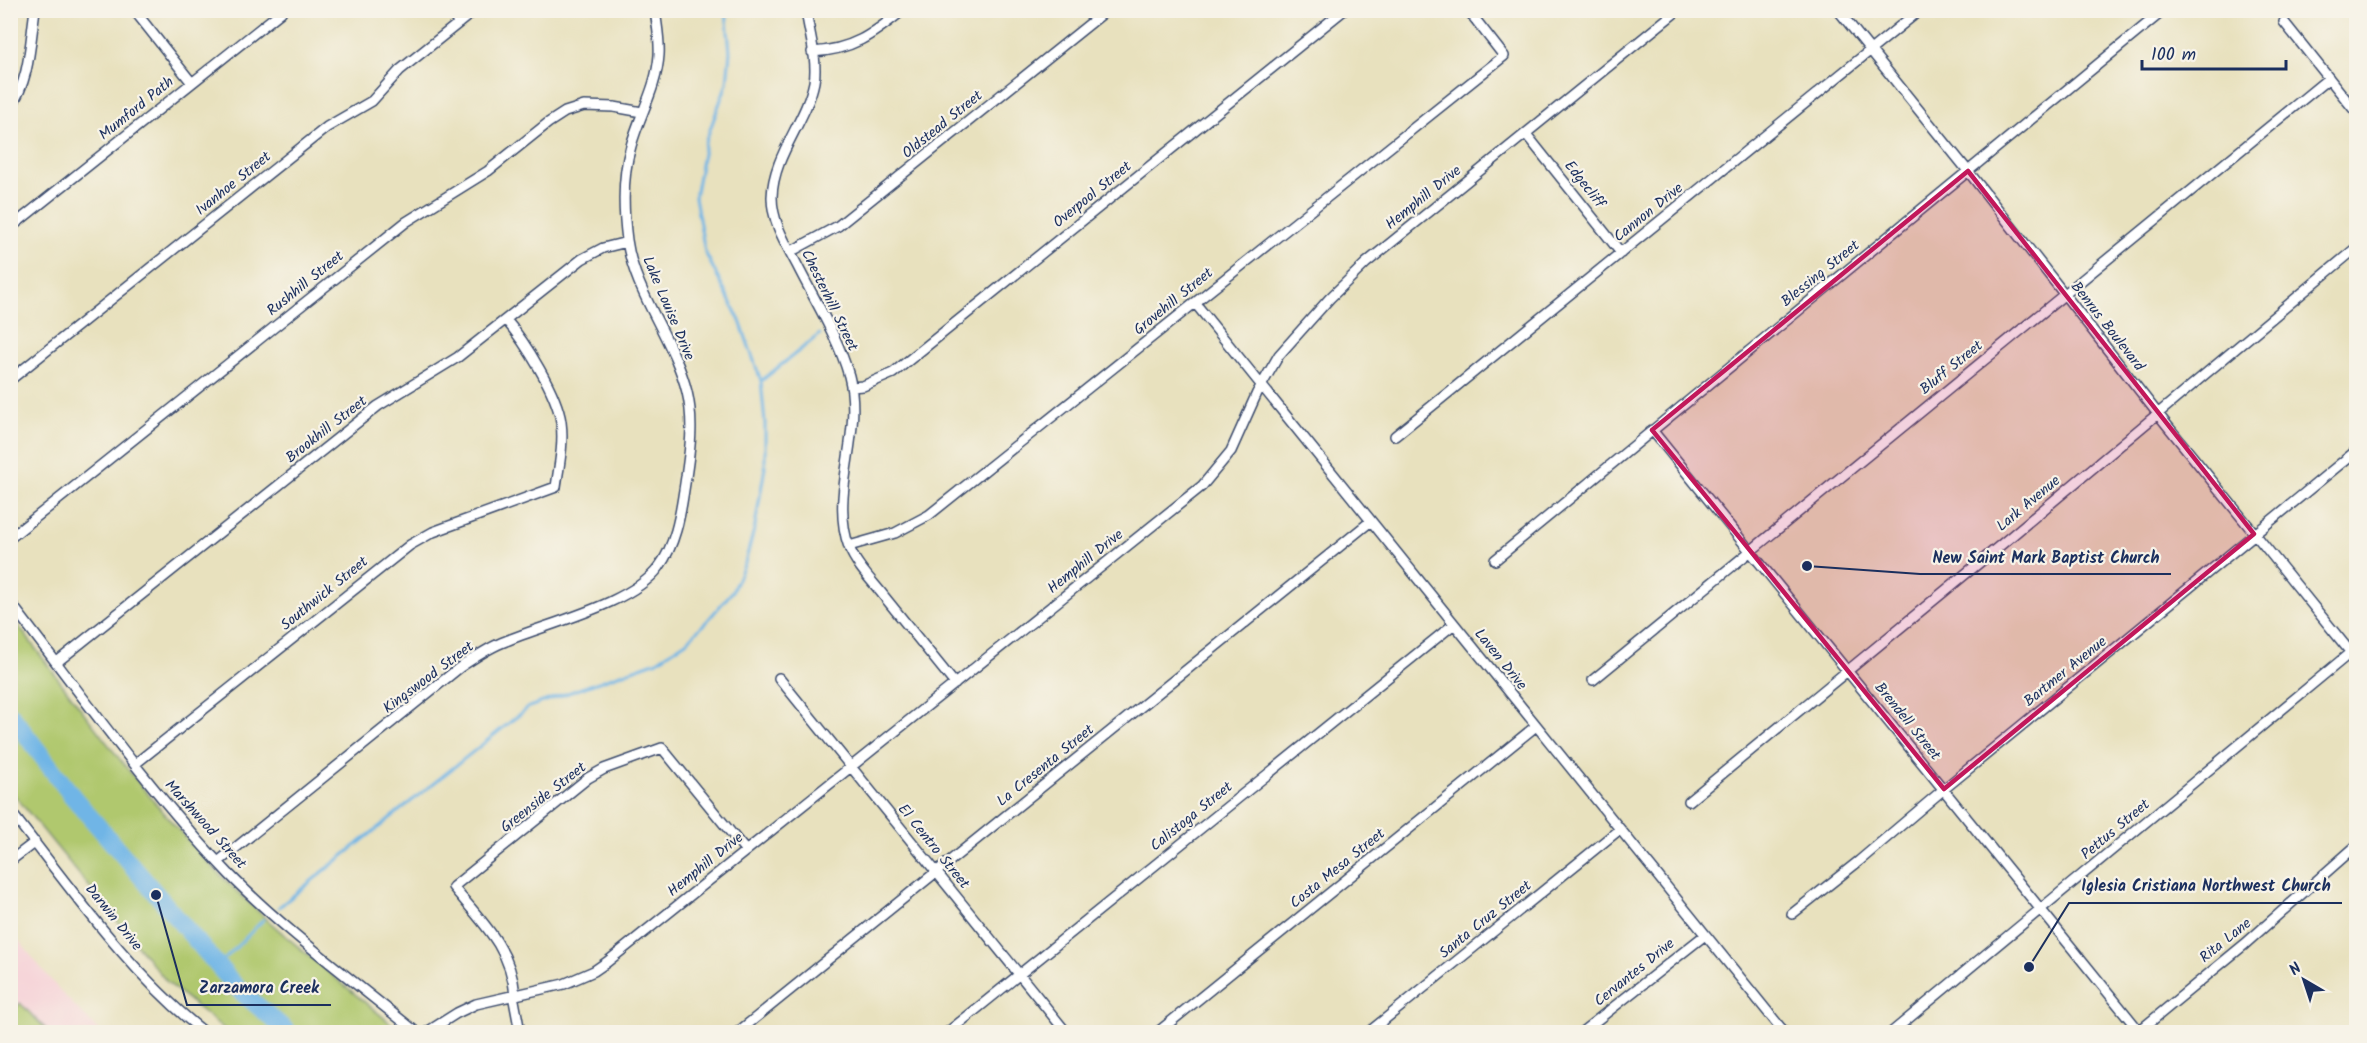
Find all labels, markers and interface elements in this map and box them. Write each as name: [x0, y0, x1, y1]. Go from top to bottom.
scale bar: [2142, 33, 2286, 71]
text: 100 m: [2151, 41, 2196, 70]
street label: Mumford Path: [94, 71, 180, 147]
street label: Oldstead Street: [897, 85, 988, 165]
street label: Ivanhoe Street: [190, 145, 277, 222]
street label: Overpool Street: [1048, 155, 1138, 234]
street label: Edgecliff: [1558, 155, 1612, 215]
street label: Hemphill Drive: [1380, 159, 1467, 236]
street label: Cannon Drive: [1608, 177, 1689, 249]
street label: Blessing Street: [1776, 234, 1865, 313]
street label: Rushhill Street: [262, 245, 350, 322]
street label: Chesterhill Street: [794, 245, 864, 356]
street label: Lake Louise Drive: [635, 252, 701, 365]
street label: Grovehill Street: [1128, 262, 1219, 342]
street label: Benrus Boulevard: [2064, 276, 2150, 377]
street label: Bluff Street: [1915, 334, 1989, 401]
street label: Brookhill Street: [281, 390, 373, 469]
street label: Lark Avenue: [1991, 470, 2066, 538]
street label: Hemphill Drive: [1042, 523, 1129, 600]
callout: New Saint Mark Baptist Church: [1920, 540, 2171, 574]
text: New Saint Mark Baptist Church: [1932, 546, 2160, 571]
street label: Southwick Street: [275, 551, 374, 637]
street label: Laven Drive: [1468, 623, 1533, 696]
street label: Bartmer Avenue: [2019, 630, 2113, 713]
street label: Kingswood Street: [378, 635, 480, 720]
street label: Brendell Street: [1868, 677, 1947, 766]
street label: La Cresenta Street: [991, 719, 1100, 813]
street label: Greenside Street: [495, 756, 592, 839]
street label: Marshwood Street: [158, 774, 252, 875]
street label: Calistoga Street: [1145, 776, 1238, 858]
street label: Pettus Street: [2076, 793, 2156, 866]
street label: El Centro Street: [891, 799, 975, 895]
street label: Costa Mesa Street: [1285, 822, 1391, 915]
street label: Hemphill Drive: [662, 826, 749, 903]
callout: Iglesia Cristiana Northwest Church: [2069, 869, 2342, 903]
text: Iglesia Cristiana Northwest Church: [2081, 874, 2331, 899]
street label: Santa Cruz Street: [1434, 875, 1538, 965]
street label: Darwin Drive: [79, 879, 148, 957]
street label: Rita Lane: [2194, 912, 2257, 969]
street label: Cervantes Drive: [1589, 932, 1681, 1013]
north arrow: [2274, 950, 2334, 1010]
text: N: [2284, 957, 2307, 982]
callout: Zarzamora Creek: [187, 971, 331, 1005]
text: Zarzamora Creek: [199, 976, 320, 1001]

